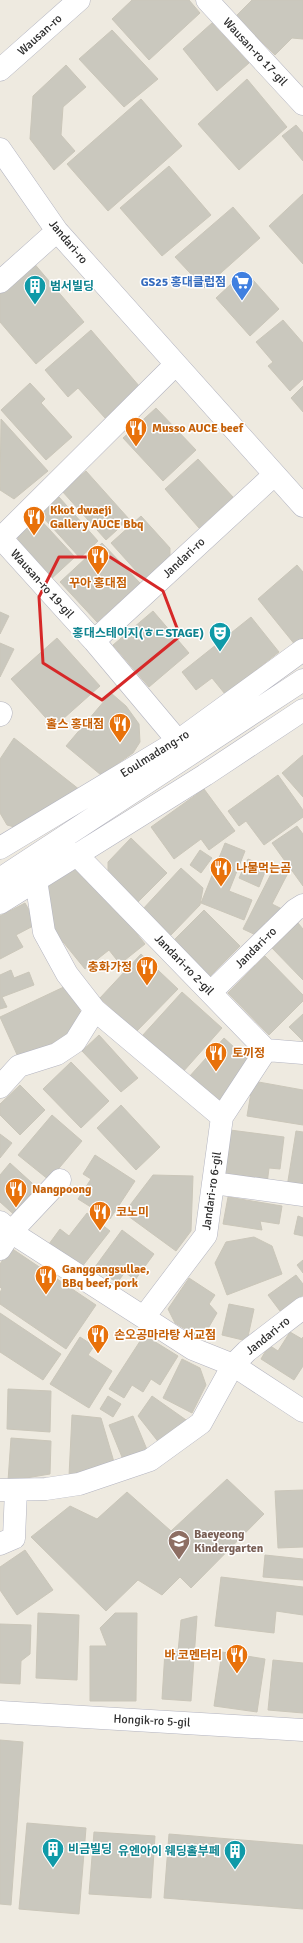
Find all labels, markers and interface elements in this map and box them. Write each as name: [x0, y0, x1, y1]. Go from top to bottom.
street label: Wausan-ro: [15, 11, 65, 59]
street label: Wausan-ro 17-gil: [220, 15, 291, 90]
street label: Jandari-ro: [45, 217, 91, 267]
supermarket icon: GS25 홍대클럽점: [229, 269, 255, 302]
building icon: 범서빌딩: [22, 273, 48, 306]
place label: GS25 홍대클럽점: [141, 275, 226, 290]
place label: 범서빌딩: [50, 279, 94, 294]
restaurant icon: Musso AUCE beef: [123, 415, 149, 448]
place label: Musso AUCE beef: [152, 421, 244, 436]
place label: Kkot dwaeji Gallery AUCE Bbq: [50, 503, 144, 532]
restaurant icon: Kkot dwaeji Gallery AUCE Bbq: [21, 504, 47, 537]
street label: Jandari-ro: [160, 535, 208, 581]
restaurant icon: 꾸아 홍대점: [85, 543, 111, 576]
street label: Wausan-ro 19-gil: [7, 546, 77, 622]
place label: 꾸아 홍대점: [69, 576, 127, 591]
theatre icon: 홍대스테이지(ㅎㄷSTAGE): [207, 620, 233, 653]
place label: 홍대스테이지(ㅎㄷSTAGE): [73, 626, 204, 641]
restaurant icon: 홀스 홍대점: [107, 711, 133, 744]
place label: 홀스 홍대점: [46, 717, 104, 732]
street label: Eoulmadang-ro: [118, 727, 192, 781]
restaurant icon: 나물먹는곰: [208, 855, 234, 888]
place label: 나물먹는곰: [236, 861, 291, 876]
street label: Jandari-ro: [232, 924, 280, 972]
street label: Jandari-ro 2-gil: [151, 931, 217, 999]
restaurant icon: 충화가정: [134, 954, 160, 987]
place label: 충화가정: [88, 960, 132, 975]
restaurant icon: 토끼정: [203, 1040, 229, 1073]
place label: 토끼정: [232, 1046, 265, 1061]
street label: Jandari-ro 6-gil: [199, 1150, 225, 1231]
restaurant icon: Nangpoong: [3, 1176, 29, 1209]
place label: Nangpoong: [32, 1182, 92, 1197]
restaurant icon: 코노미: [87, 1199, 113, 1232]
place label: 코노미: [116, 1205, 149, 1220]
place label: Ganggangsullae, BBq beef, pork: [62, 1262, 150, 1291]
restaurant icon: Ganggangsullae, BBq beef, pork: [33, 1263, 59, 1296]
street label: Jandari-ro: [243, 1314, 293, 1358]
restaurant icon: 손오공마라탕 서교점: [85, 1322, 111, 1355]
place label: 손오공마라탕 서교점: [114, 1328, 216, 1343]
place label: Baeyeong Kindergarten: [194, 1527, 264, 1556]
school or university icon: Baeyeong Kindergarten: [166, 1528, 192, 1561]
restaurant icon: 바 코멘터리: [224, 1642, 250, 1675]
place label: 바 코멘터리: [164, 1648, 222, 1663]
street label: Hongik-ro 5-gil: [113, 1711, 191, 1731]
building icon: 비금빌딩: [40, 1836, 66, 1869]
building icon: 유엔아이 웨딩홀부페: [222, 1838, 248, 1871]
place label: 비금빌딩: [68, 1842, 112, 1857]
place label: 유엔아이 웨딩홀부페: [118, 1844, 220, 1859]

